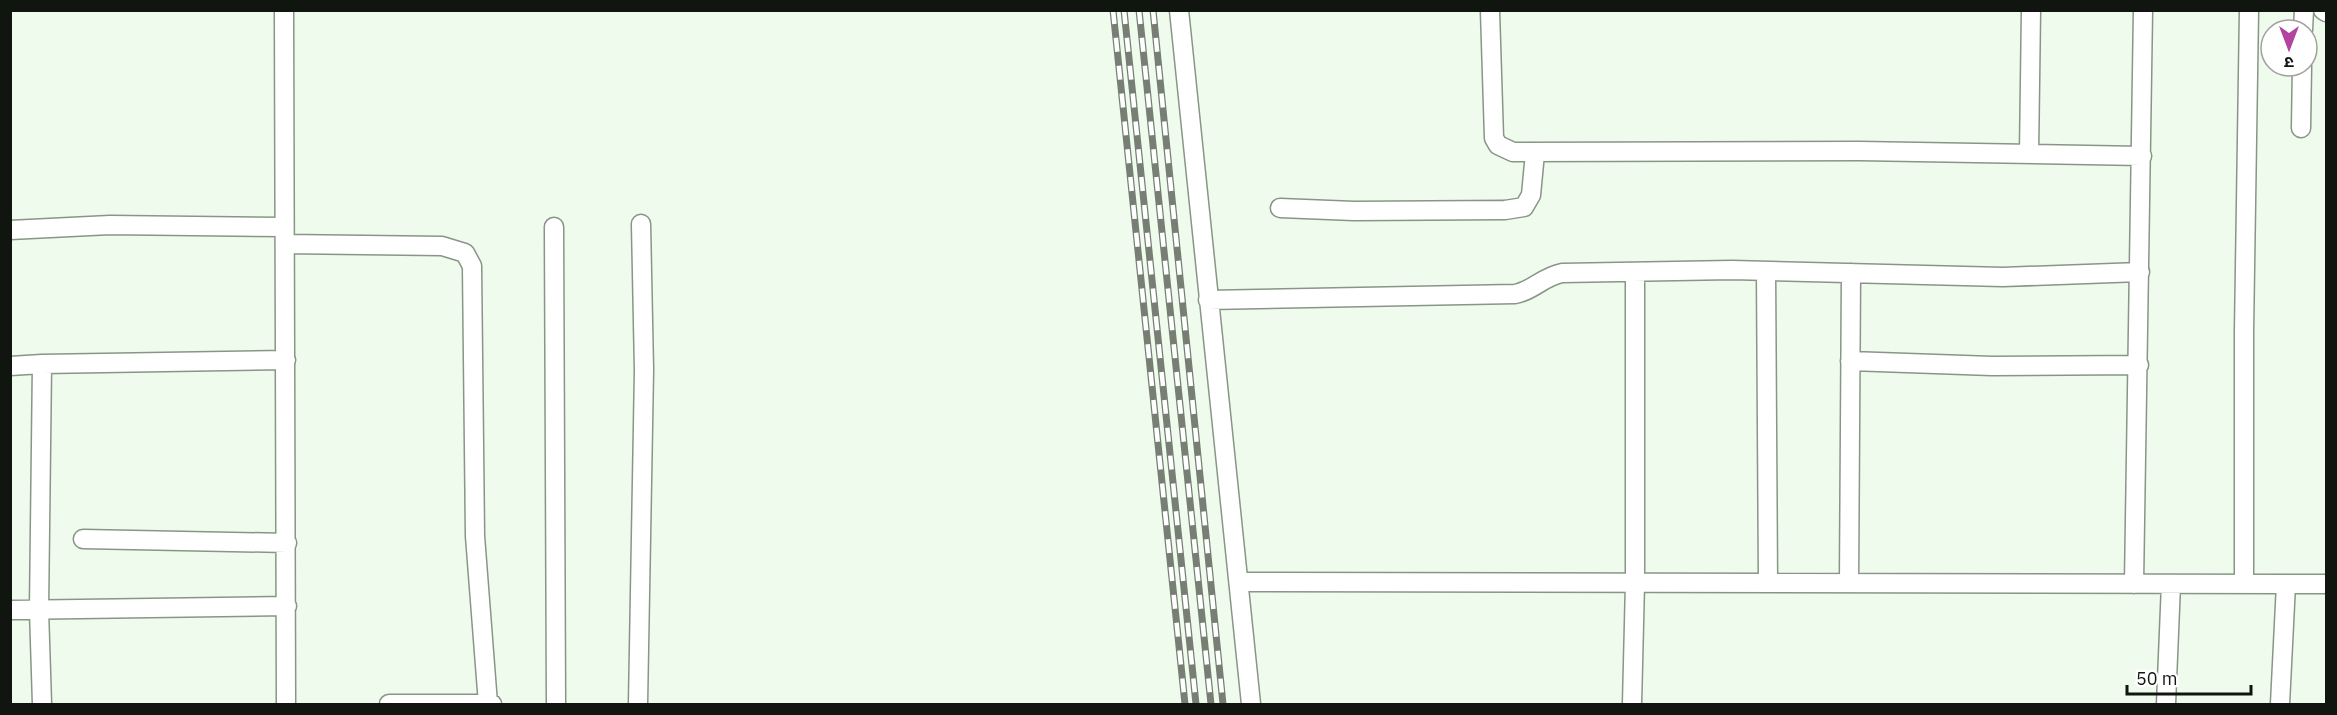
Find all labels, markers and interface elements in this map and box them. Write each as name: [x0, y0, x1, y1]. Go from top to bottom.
north arrow: [2259, 18, 2319, 78]
text: उ: [2284, 53, 2294, 73]
scale bar: [2127, 658, 2252, 696]
text: 50 m: [2136, 667, 2178, 690]

